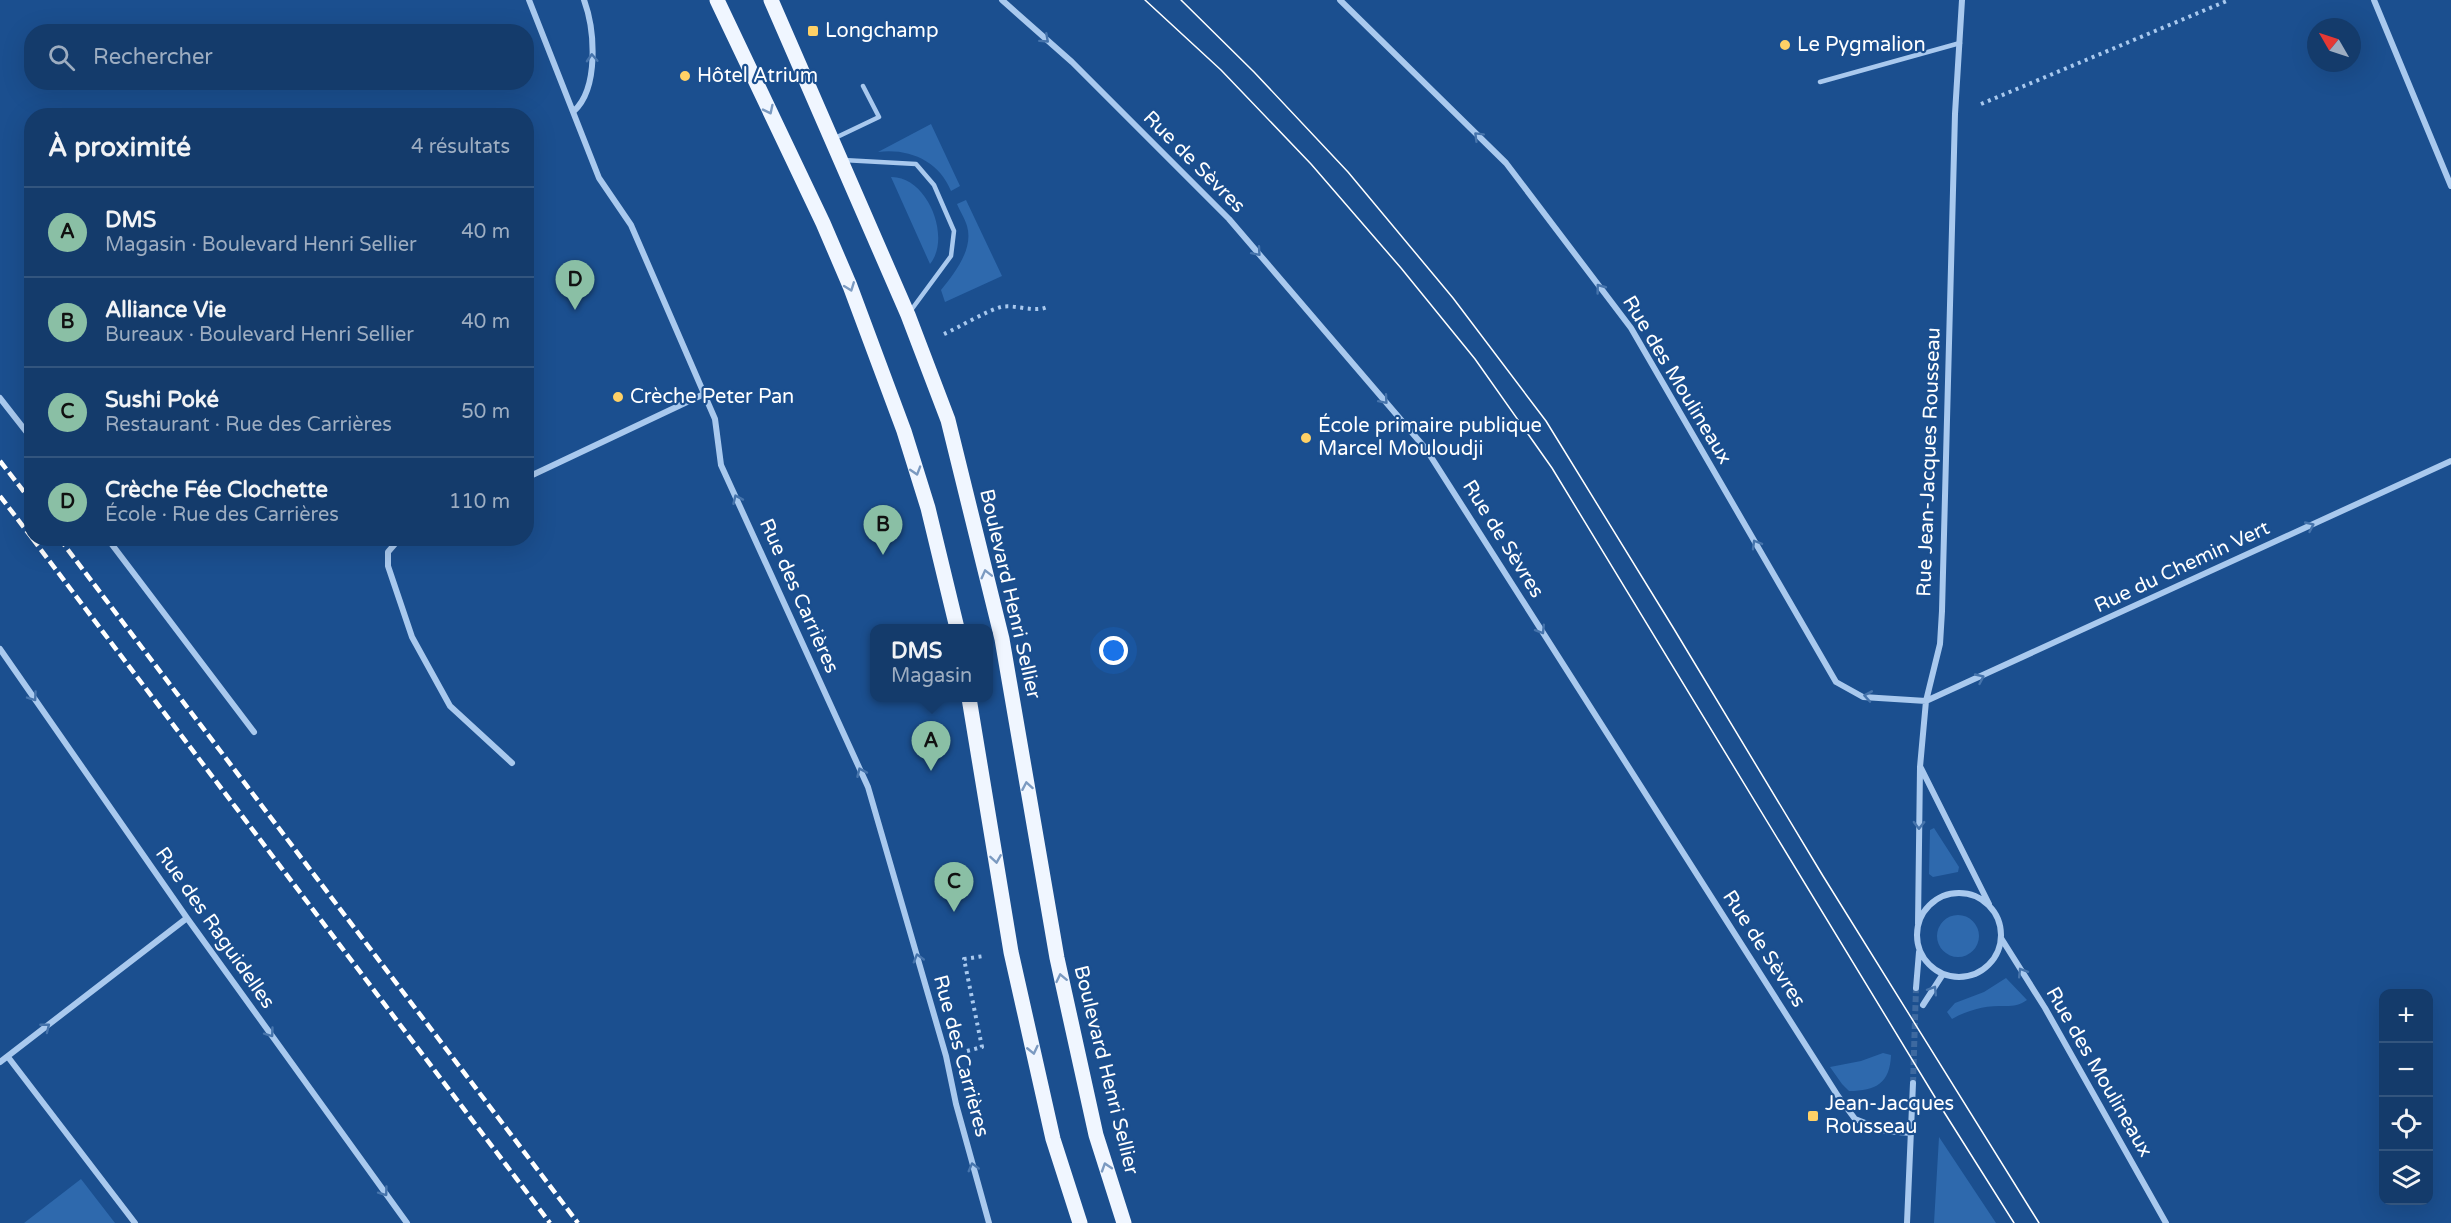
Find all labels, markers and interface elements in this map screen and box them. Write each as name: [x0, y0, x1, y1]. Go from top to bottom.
north arrow: [2307, 18, 2361, 72]
place label: Longchamp: [825, 19, 939, 43]
search box: [24, 24, 534, 90]
marker: Longchamp: [806, 24, 820, 38]
one-way arrow: [1039, 32, 1049, 43]
place label: Le Pygmalion: [1797, 33, 1926, 57]
marker: Le Pygmalion: [1778, 38, 1792, 52]
icon: search: [45, 41, 78, 74]
text: Rechercher: [93, 44, 213, 70]
one-way arrow: [585, 54, 598, 63]
place label: Hôtel Atrium: [697, 64, 818, 88]
marker: Hôtel Atrium: [678, 69, 692, 83]
one-way arrow: [762, 103, 774, 114]
street label: Rue de Sèvres: [1138, 106, 1250, 218]
text: À proximité: [48, 132, 191, 163]
one-way arrow: [1475, 133, 1486, 144]
text: 4 résultats: [411, 135, 510, 159]
text: DMS: [105, 207, 156, 233]
text: A: [60, 220, 75, 244]
text: 40 m: [461, 220, 510, 244]
text: Magasin · Boulevard Henri Sellier: [105, 233, 417, 257]
one-way arrow: [1250, 245, 1261, 256]
pin: D: [556, 260, 594, 310]
one-way arrow: [843, 281, 855, 292]
one-way arrow: [1597, 284, 1608, 295]
street label: Rue des Moulineaux: [1617, 291, 1737, 469]
text: Alliance Vie: [105, 297, 226, 323]
text: B: [61, 310, 74, 334]
text: 40 m: [461, 310, 510, 334]
text: Bureaux · Boulevard Henri Sellier: [105, 323, 414, 347]
street label: Rue Jean-Jacques Rousseau: [1912, 327, 1946, 597]
place label: Crèche Peter Pan: [630, 385, 794, 409]
text: Sushi Poké: [105, 387, 219, 413]
marker: Crèche Peter Pan: [611, 390, 625, 404]
one-way arrow: [1377, 393, 1388, 403]
text: C: [61, 400, 74, 424]
text: 50 m: [461, 400, 510, 424]
text: Restaurant · Rue des Carrières: [105, 413, 392, 437]
place label: École primaire publique Marcel Mouloudji: [1318, 413, 1542, 461]
marker: École primaire publique Marcel Mouloudji: [1299, 431, 1313, 445]
one-way arrow: [909, 465, 921, 476]
street label: Rue de Sèvres: [1457, 476, 1549, 602]
text: Crèche Fée Clochette: [105, 477, 328, 503]
street label: Boulevard Henri Sellier: [974, 487, 1046, 702]
text: D: [60, 490, 75, 514]
text: 110 m: [449, 490, 510, 514]
one-way arrow: [732, 494, 744, 505]
text: École · Rue des Carrières: [105, 503, 339, 527]
pin: B: [864, 506, 902, 555]
street label: Rue des Carrières: [754, 515, 844, 677]
street label: Rue du Chemin Vert: [2091, 516, 2274, 618]
one-way arrow: [2303, 521, 2314, 533]
one-way arrow: [1752, 540, 1763, 550]
one-way arrow: [980, 569, 993, 579]
one-way arrow: [1533, 623, 1544, 634]
popup: [870, 624, 993, 702]
your location: [1099, 636, 1128, 665]
text: DMS: [891, 638, 942, 664]
text: Magasin: [891, 664, 972, 688]
one-way arrow: [1973, 673, 1984, 685]
one-way arrow: [26, 690, 37, 701]
one-way arrow: [1863, 690, 1873, 703]
pin: A: [912, 722, 950, 771]
one-way arrow: [856, 767, 868, 778]
one-way arrow: [1021, 781, 1034, 791]
one-way arrow: [1913, 821, 1925, 830]
street label: Rue des Raguidelles: [150, 843, 280, 1013]
one-way arrow: [989, 853, 1002, 863]
pin: C: [934, 862, 974, 912]
street label: Rue de Sèvres: [1717, 886, 1811, 1012]
one-way arrow: [913, 953, 925, 964]
street label: Boulevard Henri Sellier: [1068, 963, 1144, 1177]
one-way arrow: [2018, 968, 2030, 978]
street label: Rue des Carrières: [928, 972, 994, 1140]
one-way arrow: [1055, 973, 1068, 983]
street label: Rue des Moulineaux: [2041, 983, 2157, 1161]
one-way arrow: [1925, 986, 1937, 996]
map controls: [2379, 989, 2433, 1205]
button: +: [2379, 989, 2433, 1043]
one-way arrow: [40, 1023, 51, 1034]
one-way arrow: [263, 1027, 274, 1038]
button: −: [2379, 1043, 2433, 1097]
one-way arrow: [1026, 1045, 1039, 1055]
place label: Jean-Jacques Rousseau: [1825, 1092, 1954, 1139]
button: locate: [2379, 1097, 2433, 1151]
marker: Jean-Jacques Rousseau: [1806, 1109, 1820, 1123]
button: layers: [2379, 1151, 2433, 1205]
one-way arrow: [968, 1162, 981, 1172]
one-way arrow: [1101, 1162, 1113, 1173]
one-way arrow: [377, 1185, 388, 1196]

